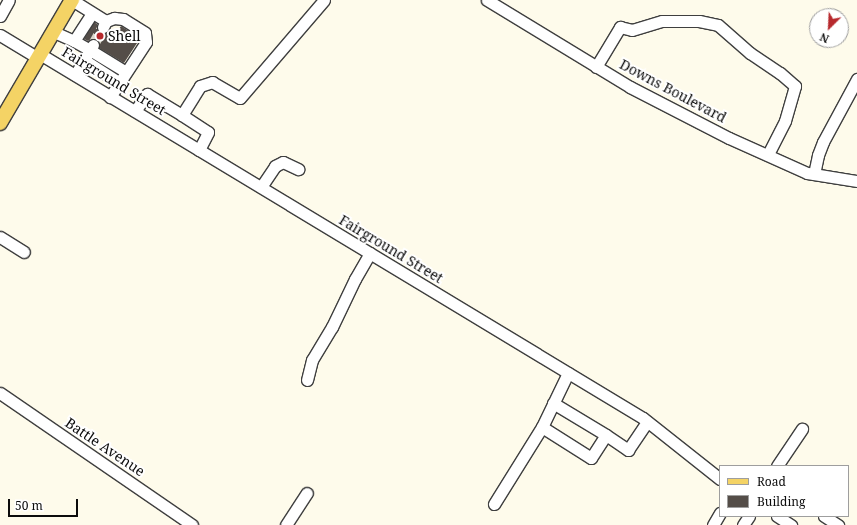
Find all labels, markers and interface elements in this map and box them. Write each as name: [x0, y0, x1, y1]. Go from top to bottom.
north arrow: [809, 8, 849, 48]
place label: Shell: [108, 28, 141, 44]
text: N: [817, 30, 831, 47]
marker: Shell: [95, 31, 105, 41]
street label: Fairground Street: [59, 43, 169, 119]
street label: Downs Boulevard: [617, 56, 729, 126]
street label: Fairground Street: [336, 211, 446, 287]
street label: Battle Avenue: [62, 414, 148, 480]
legend: [719, 465, 849, 517]
text: Road: [757, 473, 786, 490]
scale bar: [10, 491, 80, 517]
text: Building: [757, 493, 805, 510]
text: 50 m: [15, 497, 43, 514]

